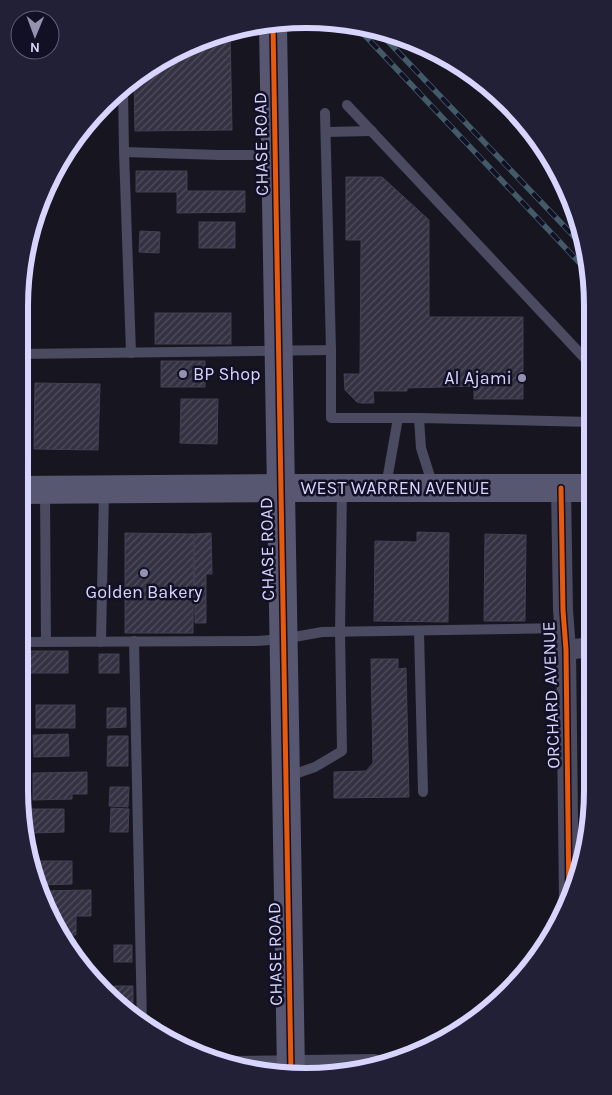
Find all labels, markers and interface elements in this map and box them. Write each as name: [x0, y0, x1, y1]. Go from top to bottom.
north arrow: [10, 10, 60, 60]
text: N: [30, 39, 40, 56]
street label: CHASE ROAD: [249, 92, 273, 196]
place label: BP Shop: [193, 363, 261, 385]
place label: Al Ajami: [444, 367, 512, 389]
marker: BP Shop: [177, 368, 189, 380]
marker: Al Ajami: [516, 372, 528, 384]
street label: WEST WARREN AVENUE: [300, 477, 490, 499]
street label: CHASE ROAD: [255, 497, 279, 601]
marker: Golden Bakery: [138, 567, 150, 579]
place label: Golden Bakery: [86, 581, 203, 603]
street label: ORCHARD AVENUE: [537, 621, 565, 769]
street label: CHASE ROAD: [263, 902, 287, 1006]

